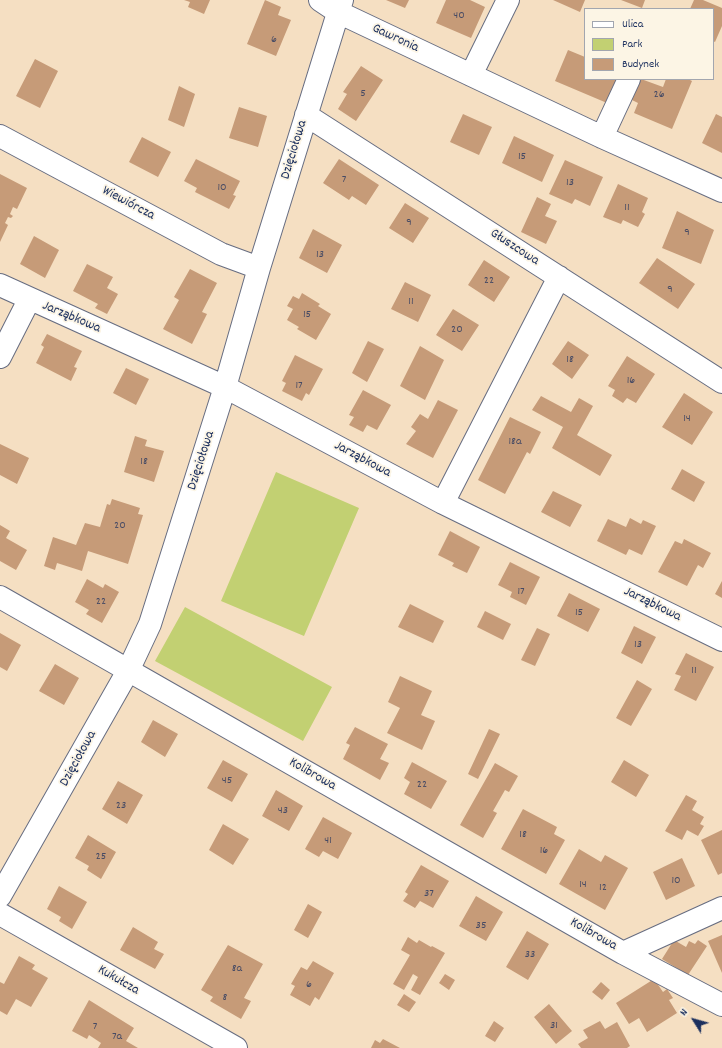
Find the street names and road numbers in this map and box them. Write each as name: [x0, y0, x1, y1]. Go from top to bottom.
street label: Gawronia: [369, 21, 421, 57]
street label: Dzięciołowa: [278, 118, 312, 182]
street label: Wiewiórcza: [99, 183, 157, 225]
street label: Głuszcowa: [486, 226, 542, 270]
street label: Jarząbkowa: [39, 298, 103, 338]
street label: Dzięciołowa: [185, 429, 219, 493]
street label: Jarząbkowa: [331, 438, 393, 482]
street label: Jarząbkowa: [620, 584, 684, 626]
street label: Dzięciołowa: [57, 728, 101, 790]
street label: Kolibrowa: [285, 755, 339, 795]
street label: Kolibrowa: [566, 915, 620, 955]
street label: Kukułcza: [94, 962, 142, 1000]

